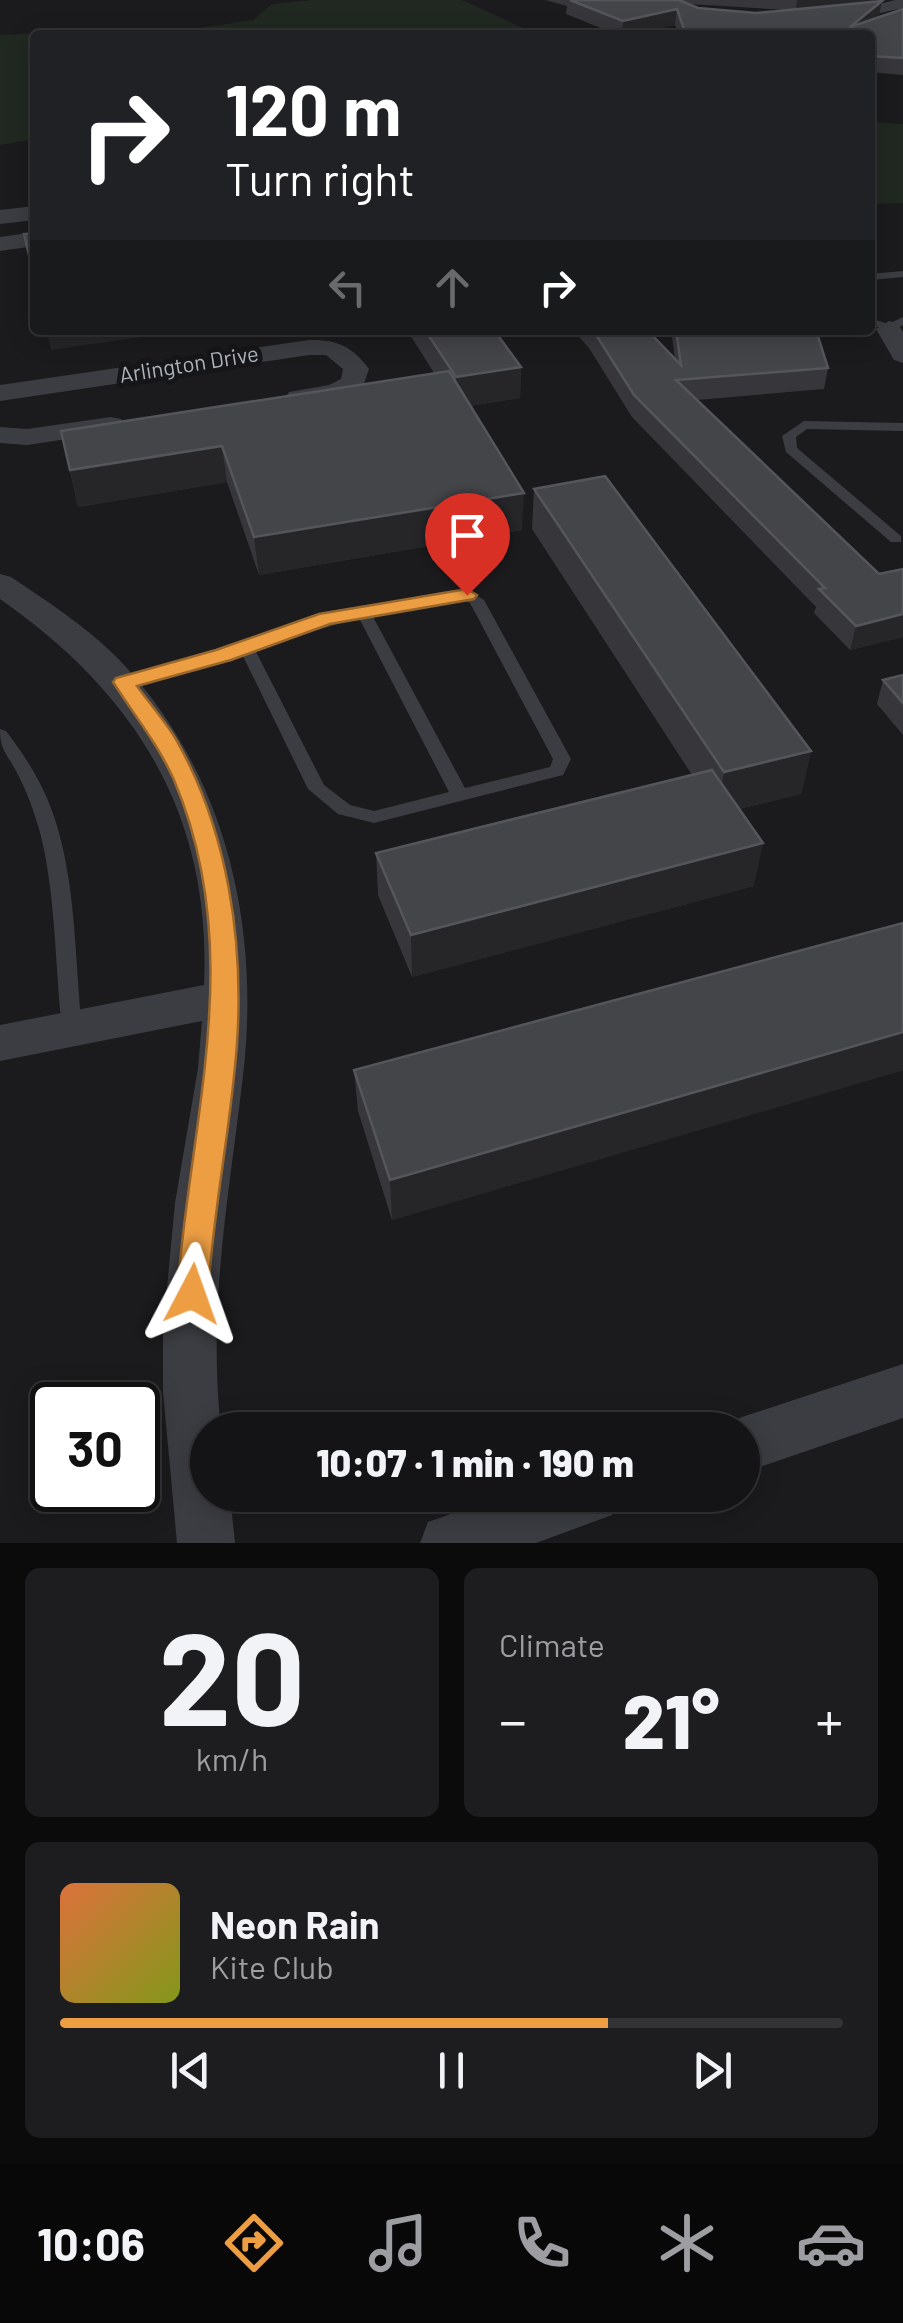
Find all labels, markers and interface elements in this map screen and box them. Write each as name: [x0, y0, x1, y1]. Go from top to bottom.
text: 120 m: [225, 66, 401, 150]
icon: right: [60, 70, 190, 200]
text: Turn right: [225, 151, 415, 205]
icon: left: [320, 260, 375, 315]
icon: ahead: [425, 260, 480, 315]
icon: right: [530, 260, 585, 315]
street label: Arlington Drive: [117, 339, 260, 387]
pin: [425, 493, 510, 596]
icon: arrive: [440, 508, 495, 563]
position arrow: [140, 1242, 244, 1346]
speed limit sign: 30: [30, 1382, 160, 1512]
text: 10:07 · 1 min · 190 m: [316, 1439, 634, 1485]
text: 20: [159, 1596, 305, 1752]
text: Climate: [499, 1625, 605, 1663]
text: 21°: [622, 1674, 720, 1764]
text: −: [499, 1686, 527, 1752]
text: +: [815, 1686, 843, 1752]
text: km/h: [196, 1739, 268, 1777]
text: Neon Rain: [210, 1901, 379, 1947]
text: Kite Club: [210, 1947, 334, 1985]
icon: previous: [163, 2043, 218, 2098]
icon: pause: [424, 2043, 479, 2098]
icon: next: [685, 2043, 740, 2098]
icon: directions: [219, 2208, 289, 2278]
icon: music: [363, 2208, 433, 2278]
icon: phone: [507, 2208, 577, 2278]
icon: climate: [652, 2208, 722, 2278]
icon: car: [796, 2208, 866, 2278]
text: 10:06: [37, 2216, 145, 2270]

